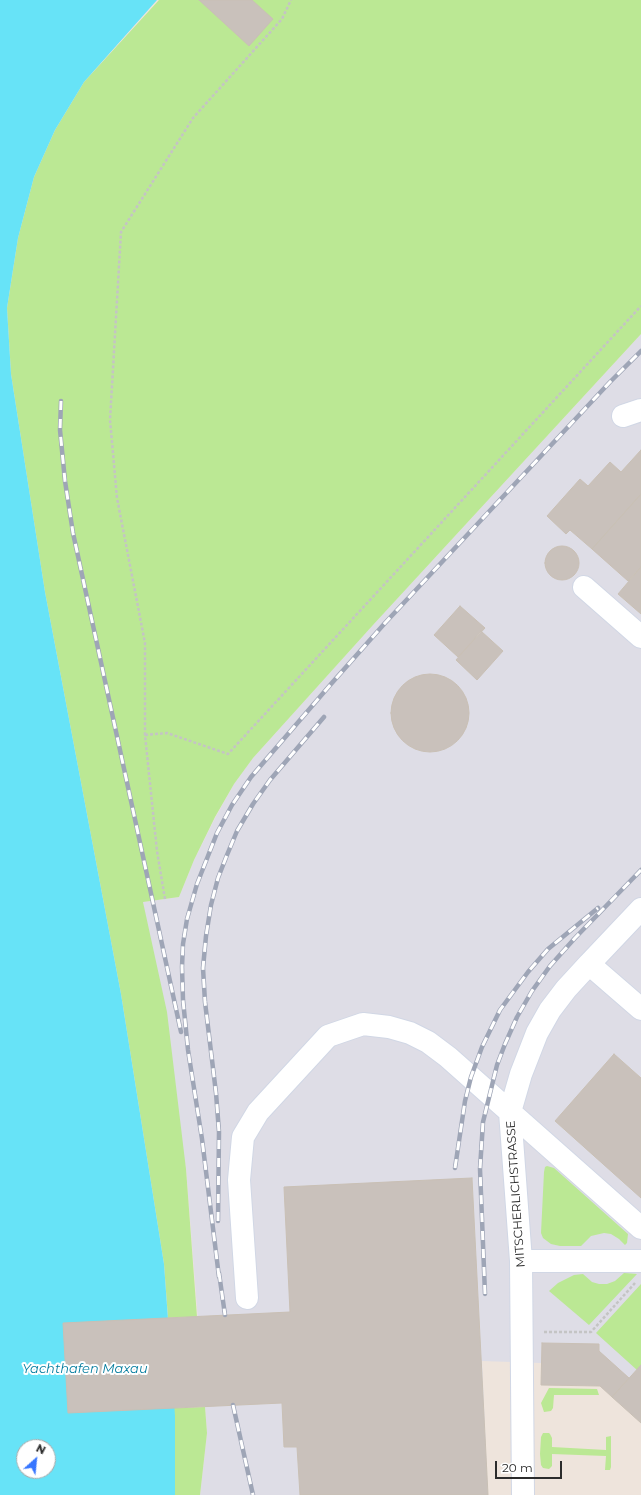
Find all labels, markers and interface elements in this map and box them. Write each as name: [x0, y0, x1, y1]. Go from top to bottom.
street label: MITSCHERLICHSTRASSE: [504, 1120, 528, 1268]
water label: Yachthafen Maxau: [22, 1361, 148, 1377]
north arrow: [16, 1439, 56, 1479]
text: N: [34, 1441, 48, 1457]
scale bar: [497, 1453, 564, 1479]
text: 20 m: [502, 1460, 533, 1475]

